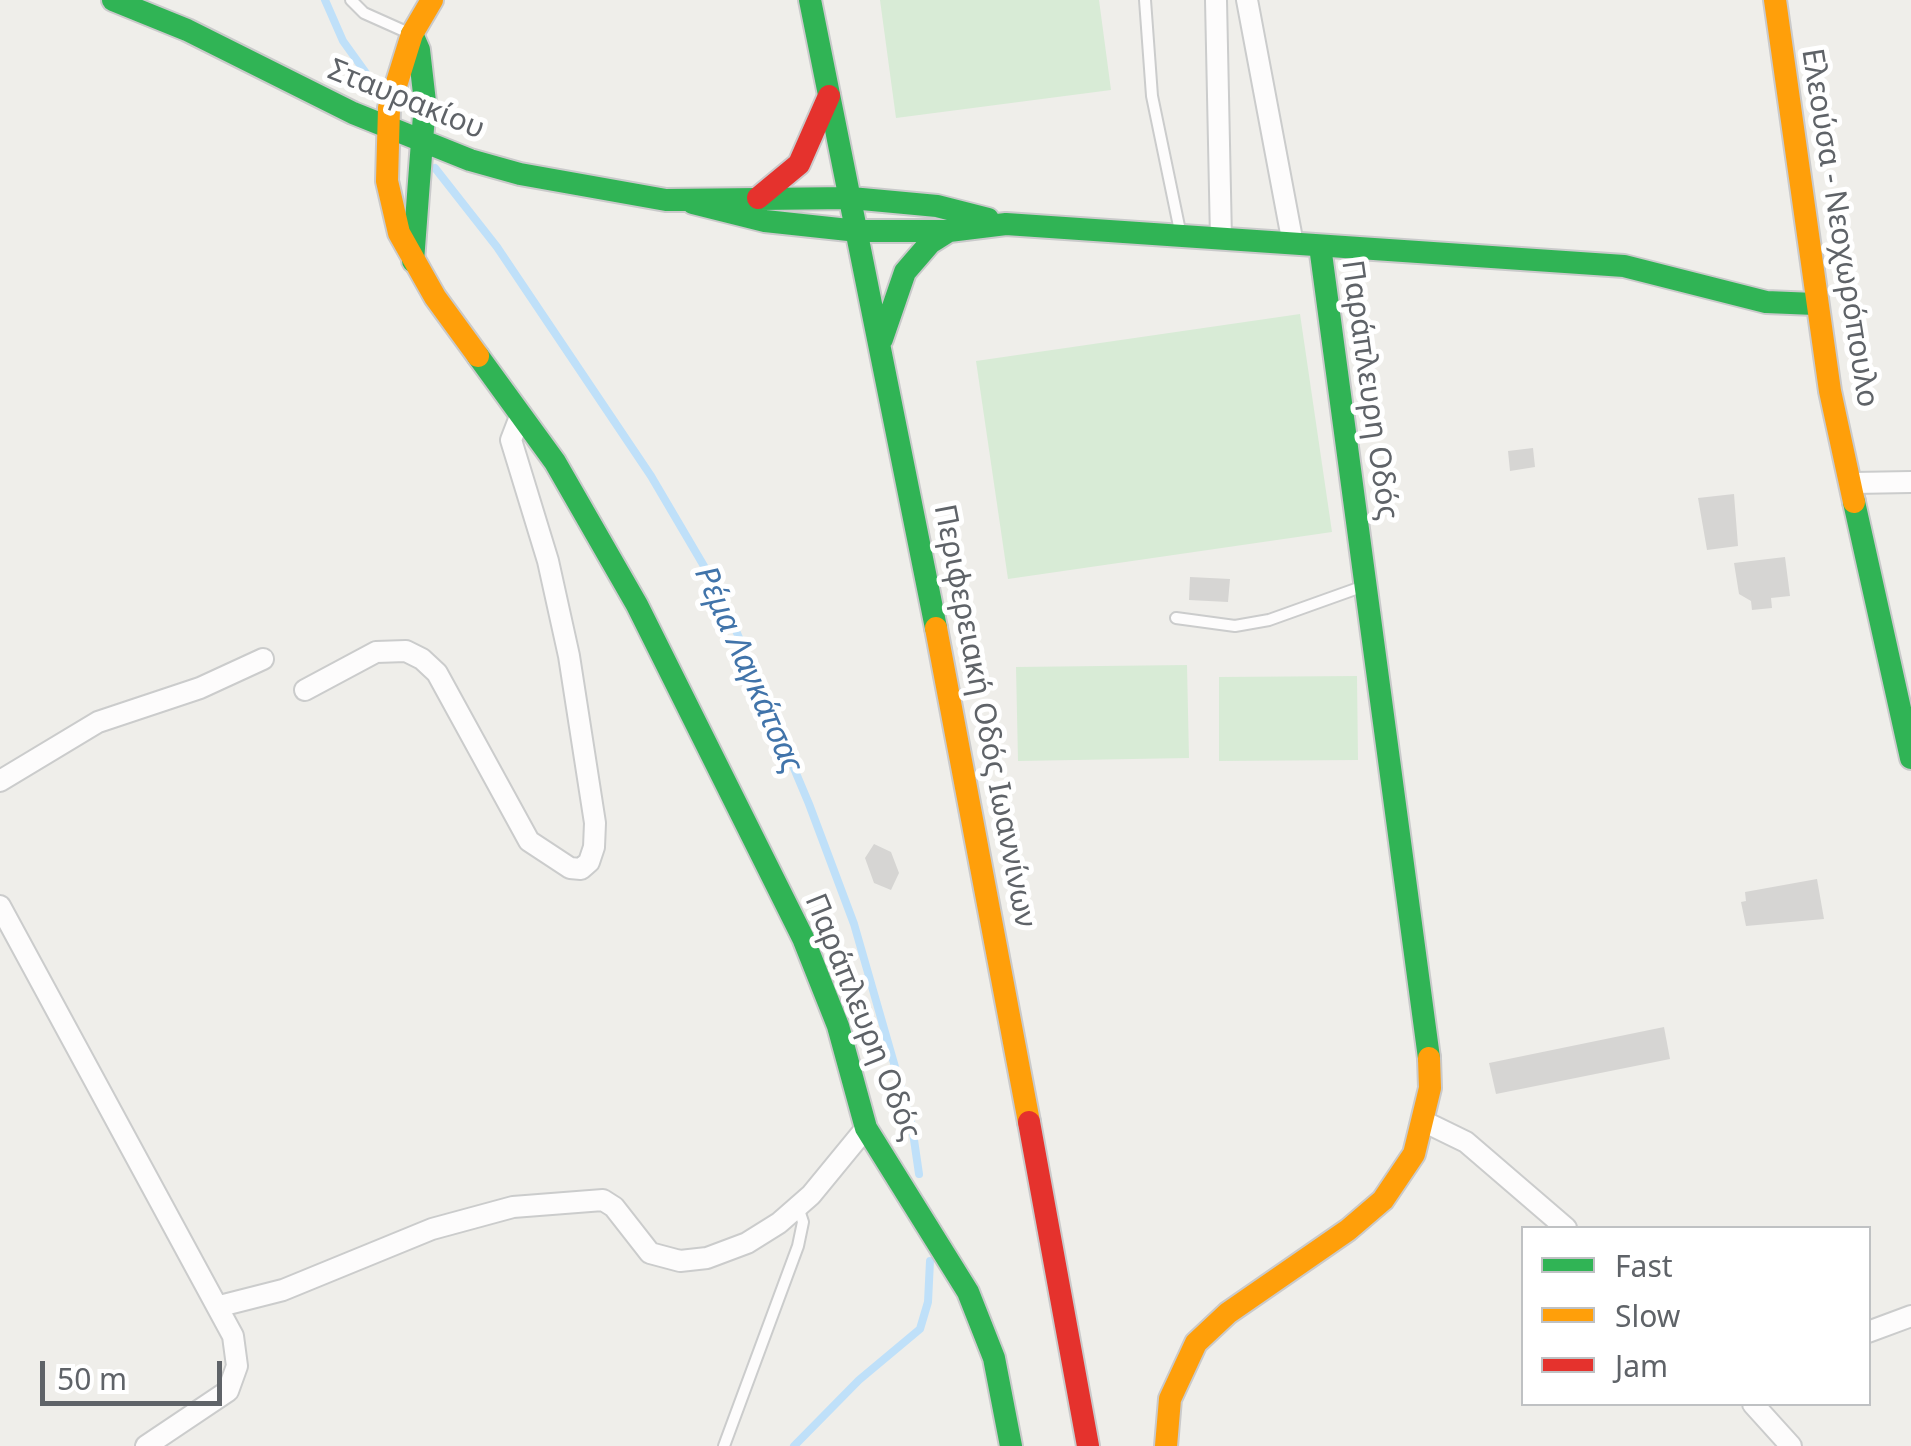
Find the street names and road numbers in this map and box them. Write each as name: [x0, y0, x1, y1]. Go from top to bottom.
street label: Ελεούσα - Νεοχωρόπουλο: [1793, 46, 1885, 410]
street label: Σταυρακίου: [322, 52, 490, 148]
street label: Παράπλευρη Οδός: [1333, 258, 1405, 522]
street label: Περιφερειακή Οδός Ιωαννίνων: [925, 501, 1043, 931]
street label: Παράπλευρη Οδός: [796, 889, 928, 1145]

